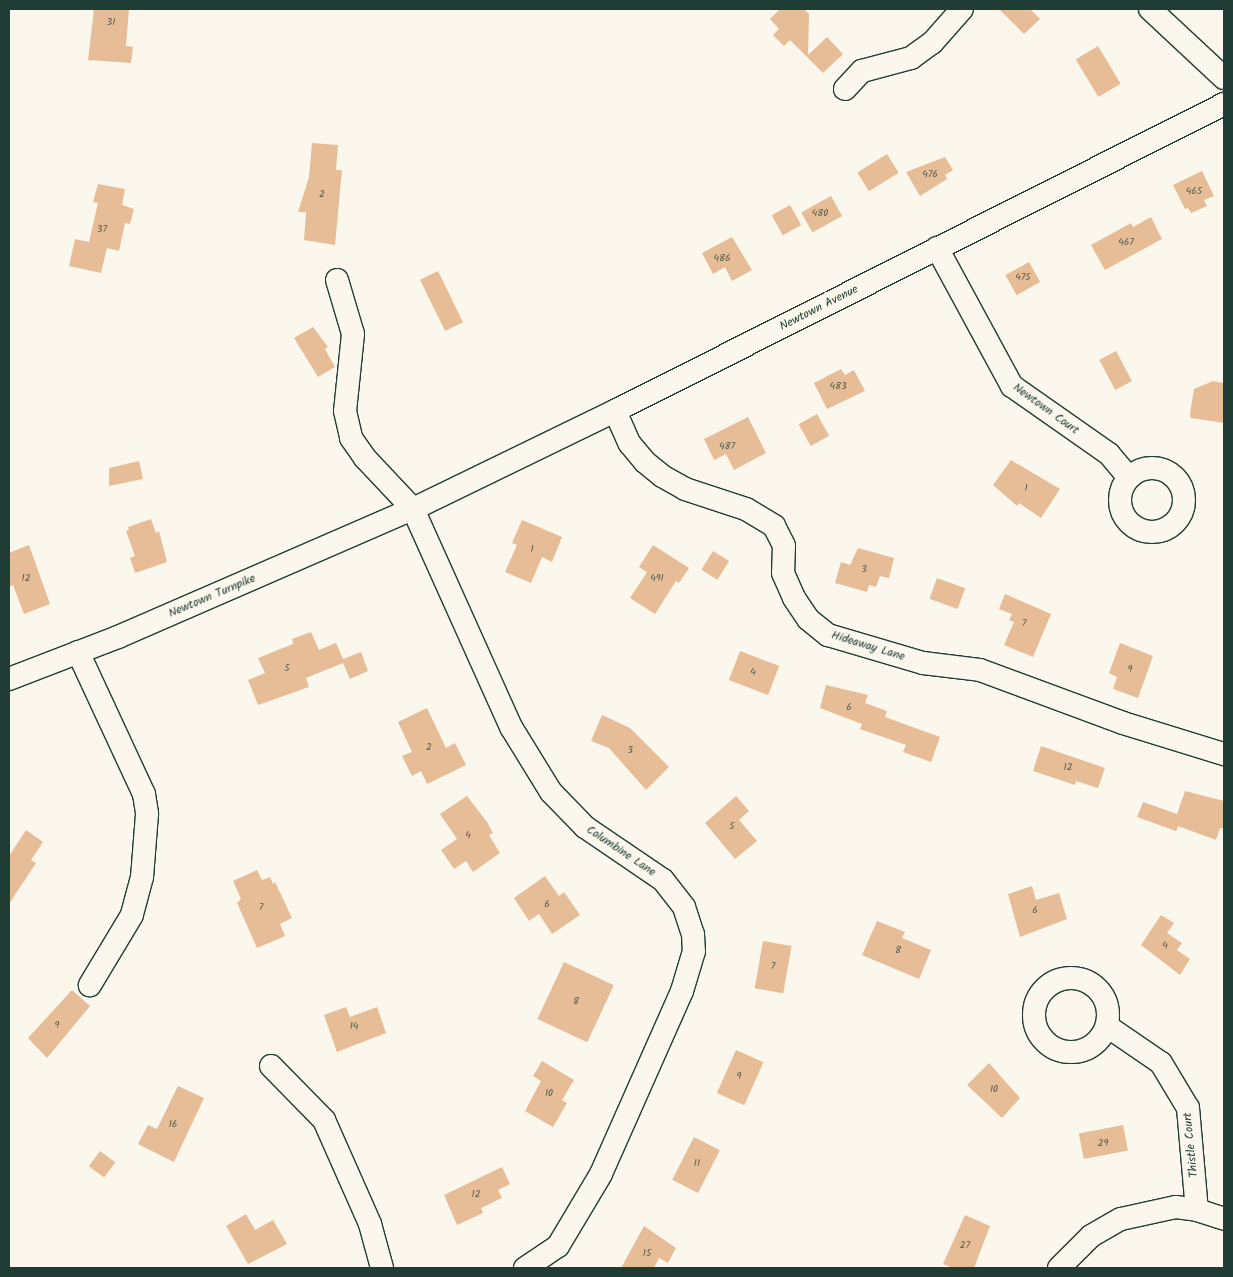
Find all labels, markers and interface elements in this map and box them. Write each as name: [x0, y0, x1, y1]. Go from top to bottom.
house number: 31: [107, 17, 115, 29]
house number: 476: [922, 169, 938, 181]
house number: 465: [1186, 186, 1202, 198]
house number: 2: [319, 189, 325, 201]
house number: 480: [812, 208, 828, 220]
house number: 37: [97, 224, 107, 236]
house number: 467: [1118, 237, 1134, 249]
house number: 486: [713, 253, 731, 265]
house number: 475: [1015, 272, 1031, 284]
street label: Newtown Avenue: [777, 282, 861, 334]
street label: Newtown Court: [1010, 380, 1082, 438]
house number: 483: [829, 381, 847, 393]
house number: 487: [719, 441, 735, 453]
house number: 1: [1024, 483, 1028, 495]
house number: 1: [530, 544, 534, 556]
house number: 3: [861, 564, 867, 576]
street label: Newtown Turnpike: [166, 571, 258, 621]
house number: 12: [22, 573, 30, 585]
house number: 491: [650, 573, 664, 585]
house number: 7: [1022, 618, 1026, 630]
street label: Hideaway Lane: [830, 628, 906, 664]
house number: 5: [284, 663, 290, 675]
house number: 9: [1128, 664, 1132, 676]
house number: 4: [750, 667, 756, 679]
house number: 6: [846, 702, 852, 714]
house number: 2: [426, 742, 432, 754]
house number: 3: [627, 745, 633, 757]
house number: 12: [1064, 762, 1072, 774]
house number: 5: [729, 821, 735, 833]
street label: Columbine Lane: [584, 822, 658, 880]
house number: 4: [465, 830, 471, 842]
house number: 6: [544, 899, 550, 911]
house number: 7: [259, 902, 263, 914]
house number: 6: [1032, 905, 1038, 917]
house number: 4: [1162, 940, 1168, 952]
house number: 8: [895, 945, 901, 957]
house number: 7: [771, 961, 775, 973]
house number: 8: [573, 996, 579, 1008]
house number: 9: [55, 1020, 59, 1032]
house number: 14: [350, 1021, 358, 1033]
house number: 9: [737, 1071, 741, 1083]
house number: 10: [990, 1084, 998, 1096]
house number: 10: [545, 1088, 553, 1100]
street label: Thistle Court: [1180, 1112, 1202, 1178]
house number: 16: [169, 1119, 177, 1131]
house number: 29: [1098, 1138, 1108, 1150]
house number: 11: [694, 1158, 700, 1170]
house number: 12: [472, 1189, 480, 1201]
house number: 27: [960, 1240, 970, 1252]
house number: 15: [643, 1248, 651, 1260]

